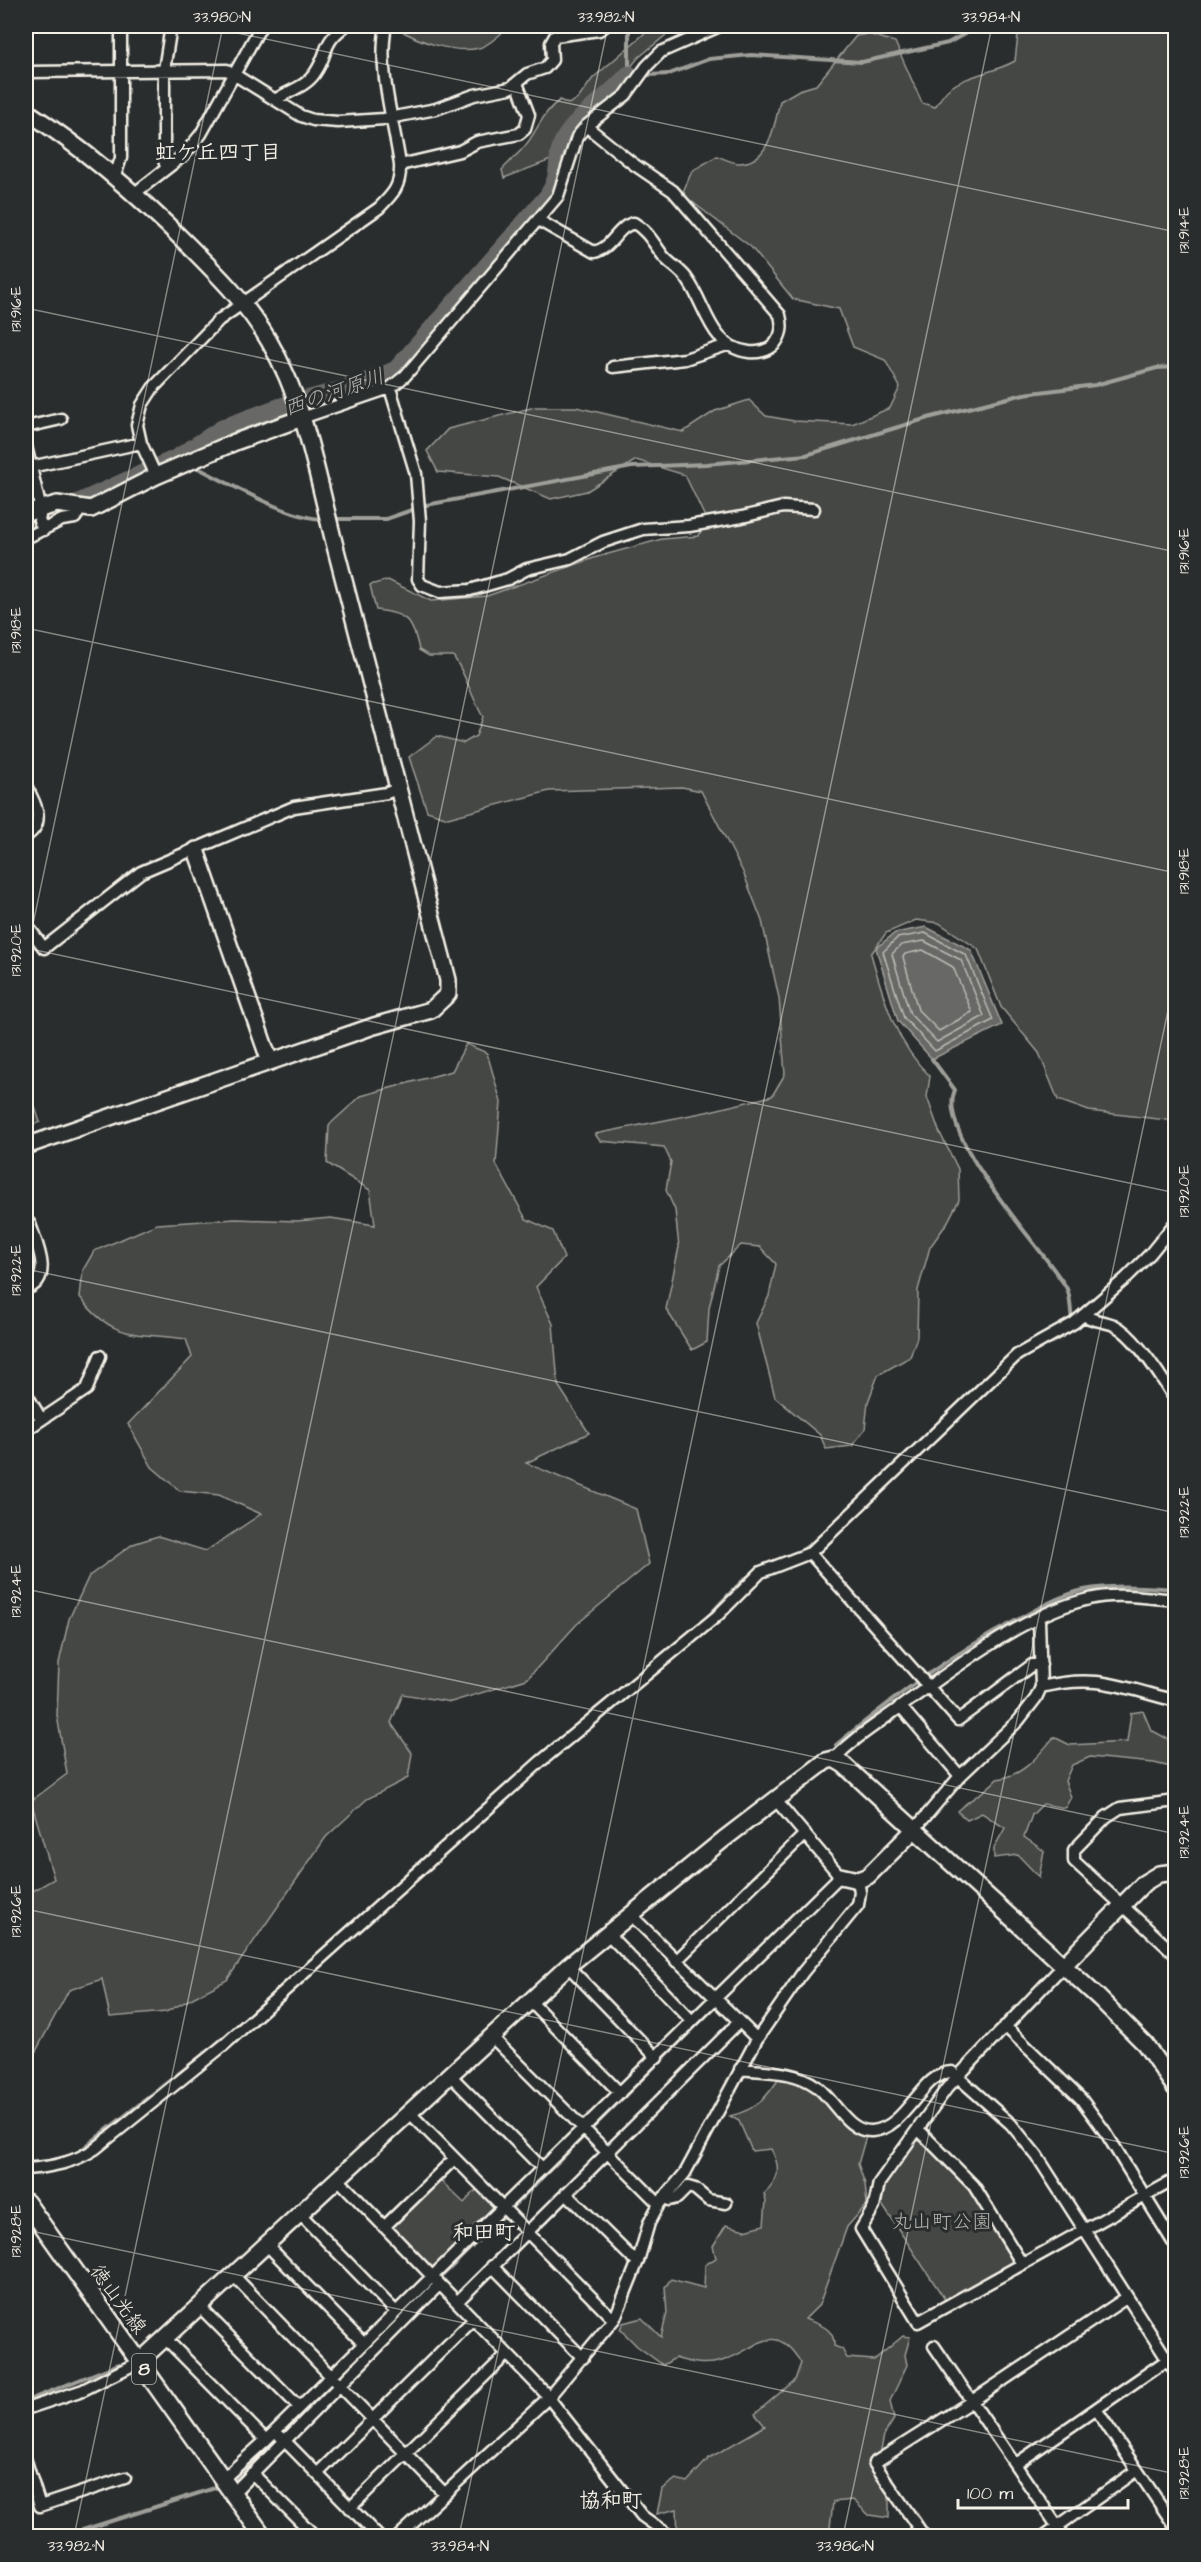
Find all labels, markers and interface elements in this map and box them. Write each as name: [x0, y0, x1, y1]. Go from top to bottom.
text: 33.980°N: [193, 7, 251, 28]
text: 33.982°N: [578, 7, 634, 28]
text: 33.984°N: [962, 7, 1020, 28]
district label: 虹ケ丘四丁目: [155, 138, 281, 167]
text: 131.914°E: [1174, 207, 1195, 253]
text: 131.916°E: [6, 286, 27, 332]
water label: 西の河原川: [280, 362, 389, 423]
text: 131.916°E: [1174, 528, 1195, 574]
text: 131.918°E: [6, 607, 27, 653]
text: 131.918°E: [1174, 848, 1195, 894]
text: 131.920°E: [6, 924, 27, 976]
text: 131.920°E: [1174, 1165, 1195, 1217]
text: 131.922°E: [6, 1244, 27, 1296]
text: 131.922°E: [1174, 1486, 1195, 1538]
text: 131.924°E: [6, 1564, 27, 1618]
text: 131.924°E: [1174, 1805, 1195, 1859]
text: 131.926°E: [6, 1885, 27, 1937]
text: 131.926°E: [1174, 2126, 1195, 2178]
text: 131.928°E: [6, 2205, 27, 2257]
park label: 丸山町公園: [892, 2208, 992, 2236]
district label: 和田町: [453, 2218, 516, 2247]
street label: 徳山光線: [83, 2259, 153, 2340]
road number: 8: [132, 2354, 156, 2384]
text: 131.928°E: [1174, 2447, 1195, 2499]
scale bar: [958, 2472, 1128, 2510]
text: 100 m: [967, 2481, 1013, 2506]
district label: 協和町: [580, 2486, 643, 2515]
text: 33.982°N: [48, 2536, 104, 2557]
text: 33.984°N: [431, 2536, 489, 2557]
text: 33.986°N: [816, 2536, 874, 2557]

